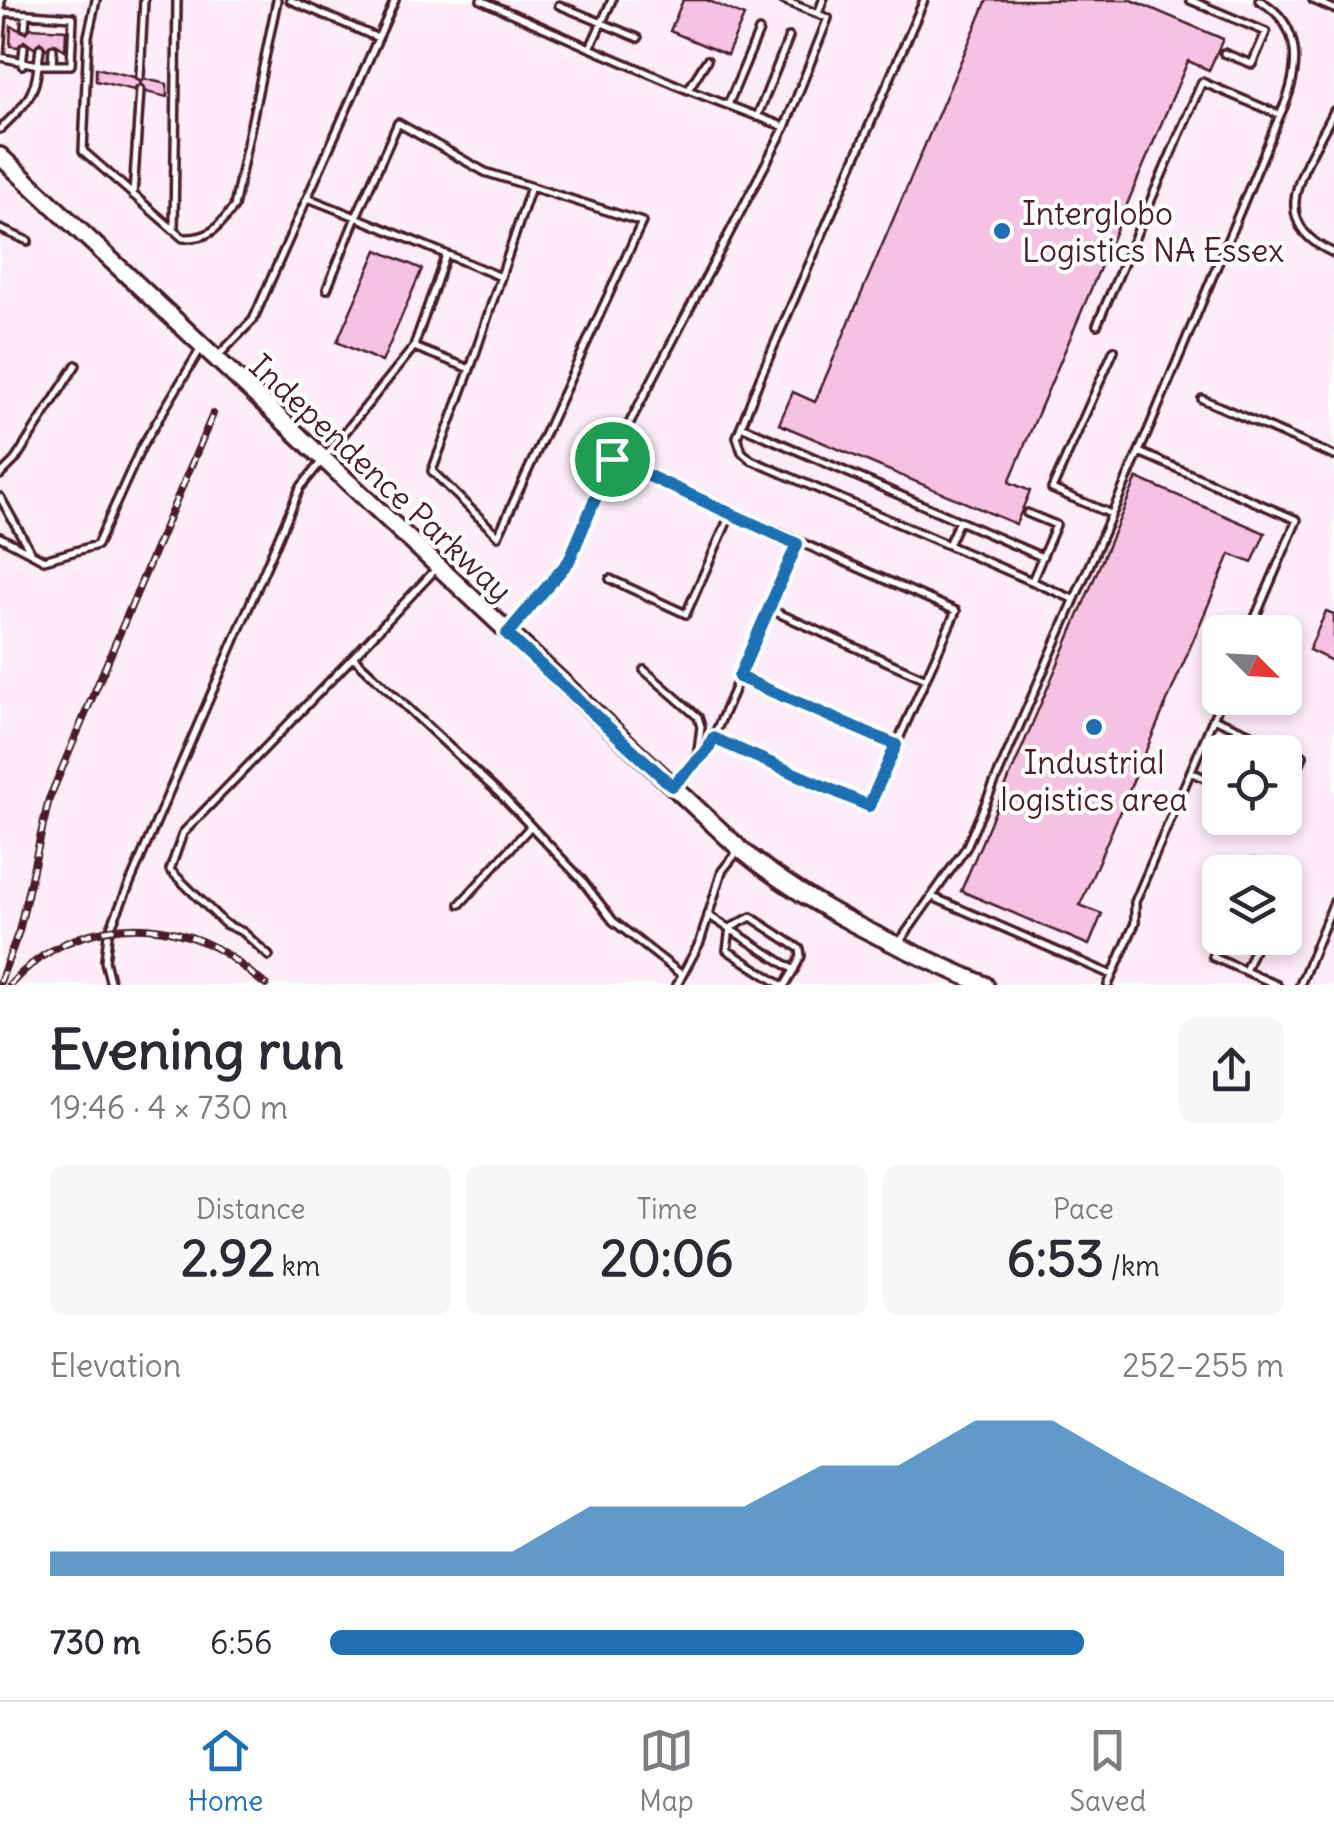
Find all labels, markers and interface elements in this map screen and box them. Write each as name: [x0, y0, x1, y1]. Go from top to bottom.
place label: Interglobo Logistics NA Essex: [1022, 193, 1284, 271]
marker: Interglobo Logistics NA Essex: [991, 220, 1013, 242]
street label: Independence Parkway: [241, 345, 521, 611]
pin: [570, 417, 655, 502]
icon: arrive: [585, 432, 640, 487]
north arrow: [1202, 615, 1302, 715]
map controls: [1202, 615, 1302, 955]
marker: Industrial logistics area: [1083, 716, 1105, 738]
button: locate: [1202, 735, 1302, 835]
place label: Industrial logistics area: [1001, 742, 1187, 820]
button: layers: [1202, 855, 1302, 955]
text: Evening run: [50, 1015, 344, 1084]
button: share: [1179, 1018, 1284, 1123]
text: 19:46 · 4 × 730 m: [50, 1087, 288, 1128]
text: Distance: [196, 1191, 305, 1227]
text: Time: [637, 1191, 697, 1227]
text: Pace: [1053, 1191, 1114, 1227]
text: 2.92: [181, 1227, 275, 1290]
text: 20:06: [600, 1227, 734, 1290]
text: 6:53: [1007, 1227, 1104, 1290]
text: km: [275, 1248, 320, 1284]
text: /km: [1104, 1248, 1160, 1284]
text: Elevation: [50, 1345, 181, 1386]
text: 252–255 m: [1122, 1345, 1284, 1386]
text: 730 m: [50, 1622, 141, 1663]
text: 6:56: [210, 1622, 273, 1663]
tab: Home: [188, 1723, 263, 1819]
tab: Map: [639, 1723, 694, 1819]
tab: Saved: [1069, 1723, 1146, 1819]

